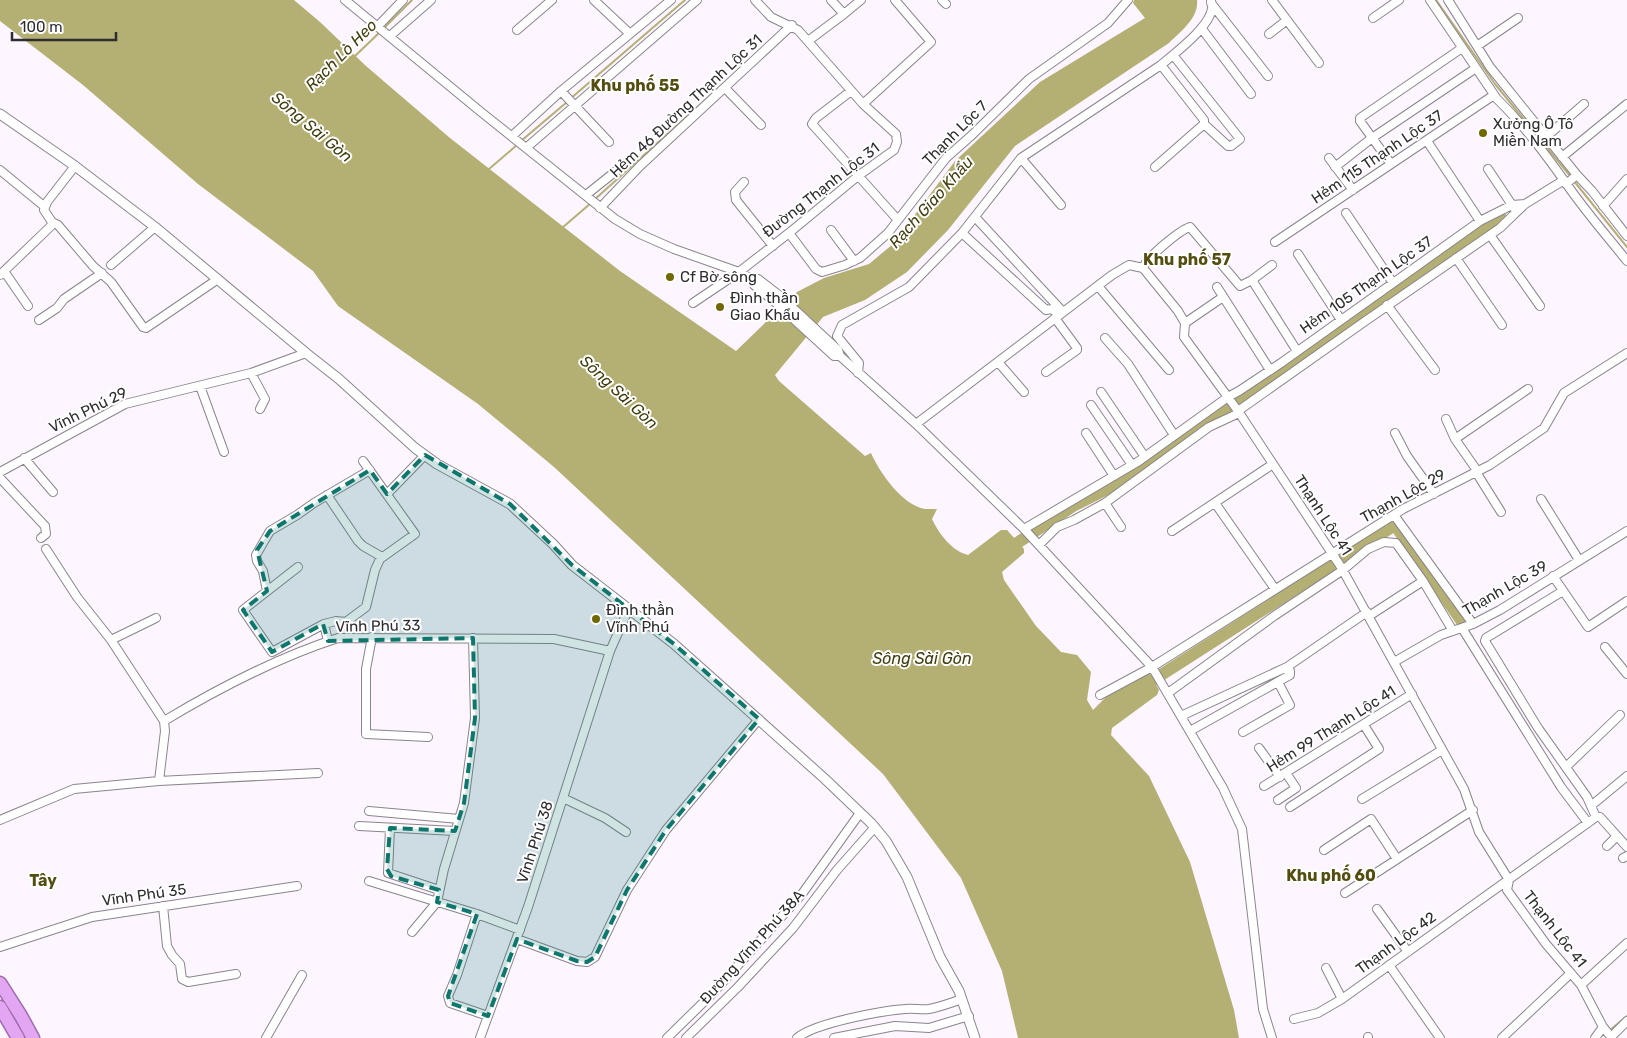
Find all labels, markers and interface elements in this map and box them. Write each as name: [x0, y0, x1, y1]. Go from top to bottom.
scale bar: [12, 10, 116, 42]
water label: Rạch Lò Heo: [301, 15, 381, 95]
text: 100 m: [20, 18, 62, 36]
street label: Hẻm 46 Đường Thạnh Lộc 31: [606, 31, 766, 181]
district label: Khu phố 55: [590, 74, 680, 95]
water label: Sông Sài Gòn: [268, 88, 356, 166]
street label: Thạnh Lộc 7: [919, 97, 991, 169]
street label: Hẻm 115 Thạnh Lộc 37: [1308, 106, 1446, 208]
place label: Xưởng Ô Tô Miền Nam: [1493, 115, 1573, 150]
marker: Xưởng Ô Tô Miền Nam: [1477, 127, 1489, 139]
street label: Đường Thạnh Lộc 31: [759, 139, 883, 241]
water label: Rạch Giao Khẩu: [885, 152, 977, 252]
street label: Hẻm 105 Thạnh Lộc 37: [1296, 232, 1436, 338]
district label: Khu phố 57: [1143, 248, 1231, 269]
place label: Cf Bờ sông: [680, 268, 757, 286]
marker: Cf Bờ sông: [664, 271, 676, 283]
place label: Đình thần Giao Khẩu: [730, 289, 800, 324]
marker: Đình thần Giao Khẩu: [714, 301, 726, 313]
water label: Sông Sài Gòn: [576, 351, 662, 433]
street label: Vĩnh Phú 29: [46, 383, 130, 437]
street label: Thạnh Lộc 29: [1357, 465, 1449, 527]
street label: Thạnh Lộc 41: [1290, 472, 1356, 558]
street label: Thạnh Lộc 39: [1460, 557, 1550, 619]
place label: Đình thần Vĩnh Phú: [606, 601, 674, 636]
marker: Đình thần Vĩnh Phú: [590, 613, 602, 625]
street label: Vĩnh Phú 33: [335, 616, 421, 636]
water label: Sông Sài Gòn: [872, 649, 972, 668]
street label: Hẻm 99 Thạnh Lộc 41: [1263, 682, 1399, 776]
street label: Vĩnh Phú 38: [513, 799, 557, 885]
district label: Khu phố 60: [1286, 864, 1376, 885]
district label: Tây: [29, 871, 57, 890]
street label: Vĩnh Phú 35: [101, 880, 187, 910]
street label: Đường Vĩnh Phú 38A: [696, 886, 808, 1008]
street label: Thạnh Lộc 41: [1520, 887, 1590, 971]
street label: Thạnh Lộc 42: [1352, 908, 1440, 978]

